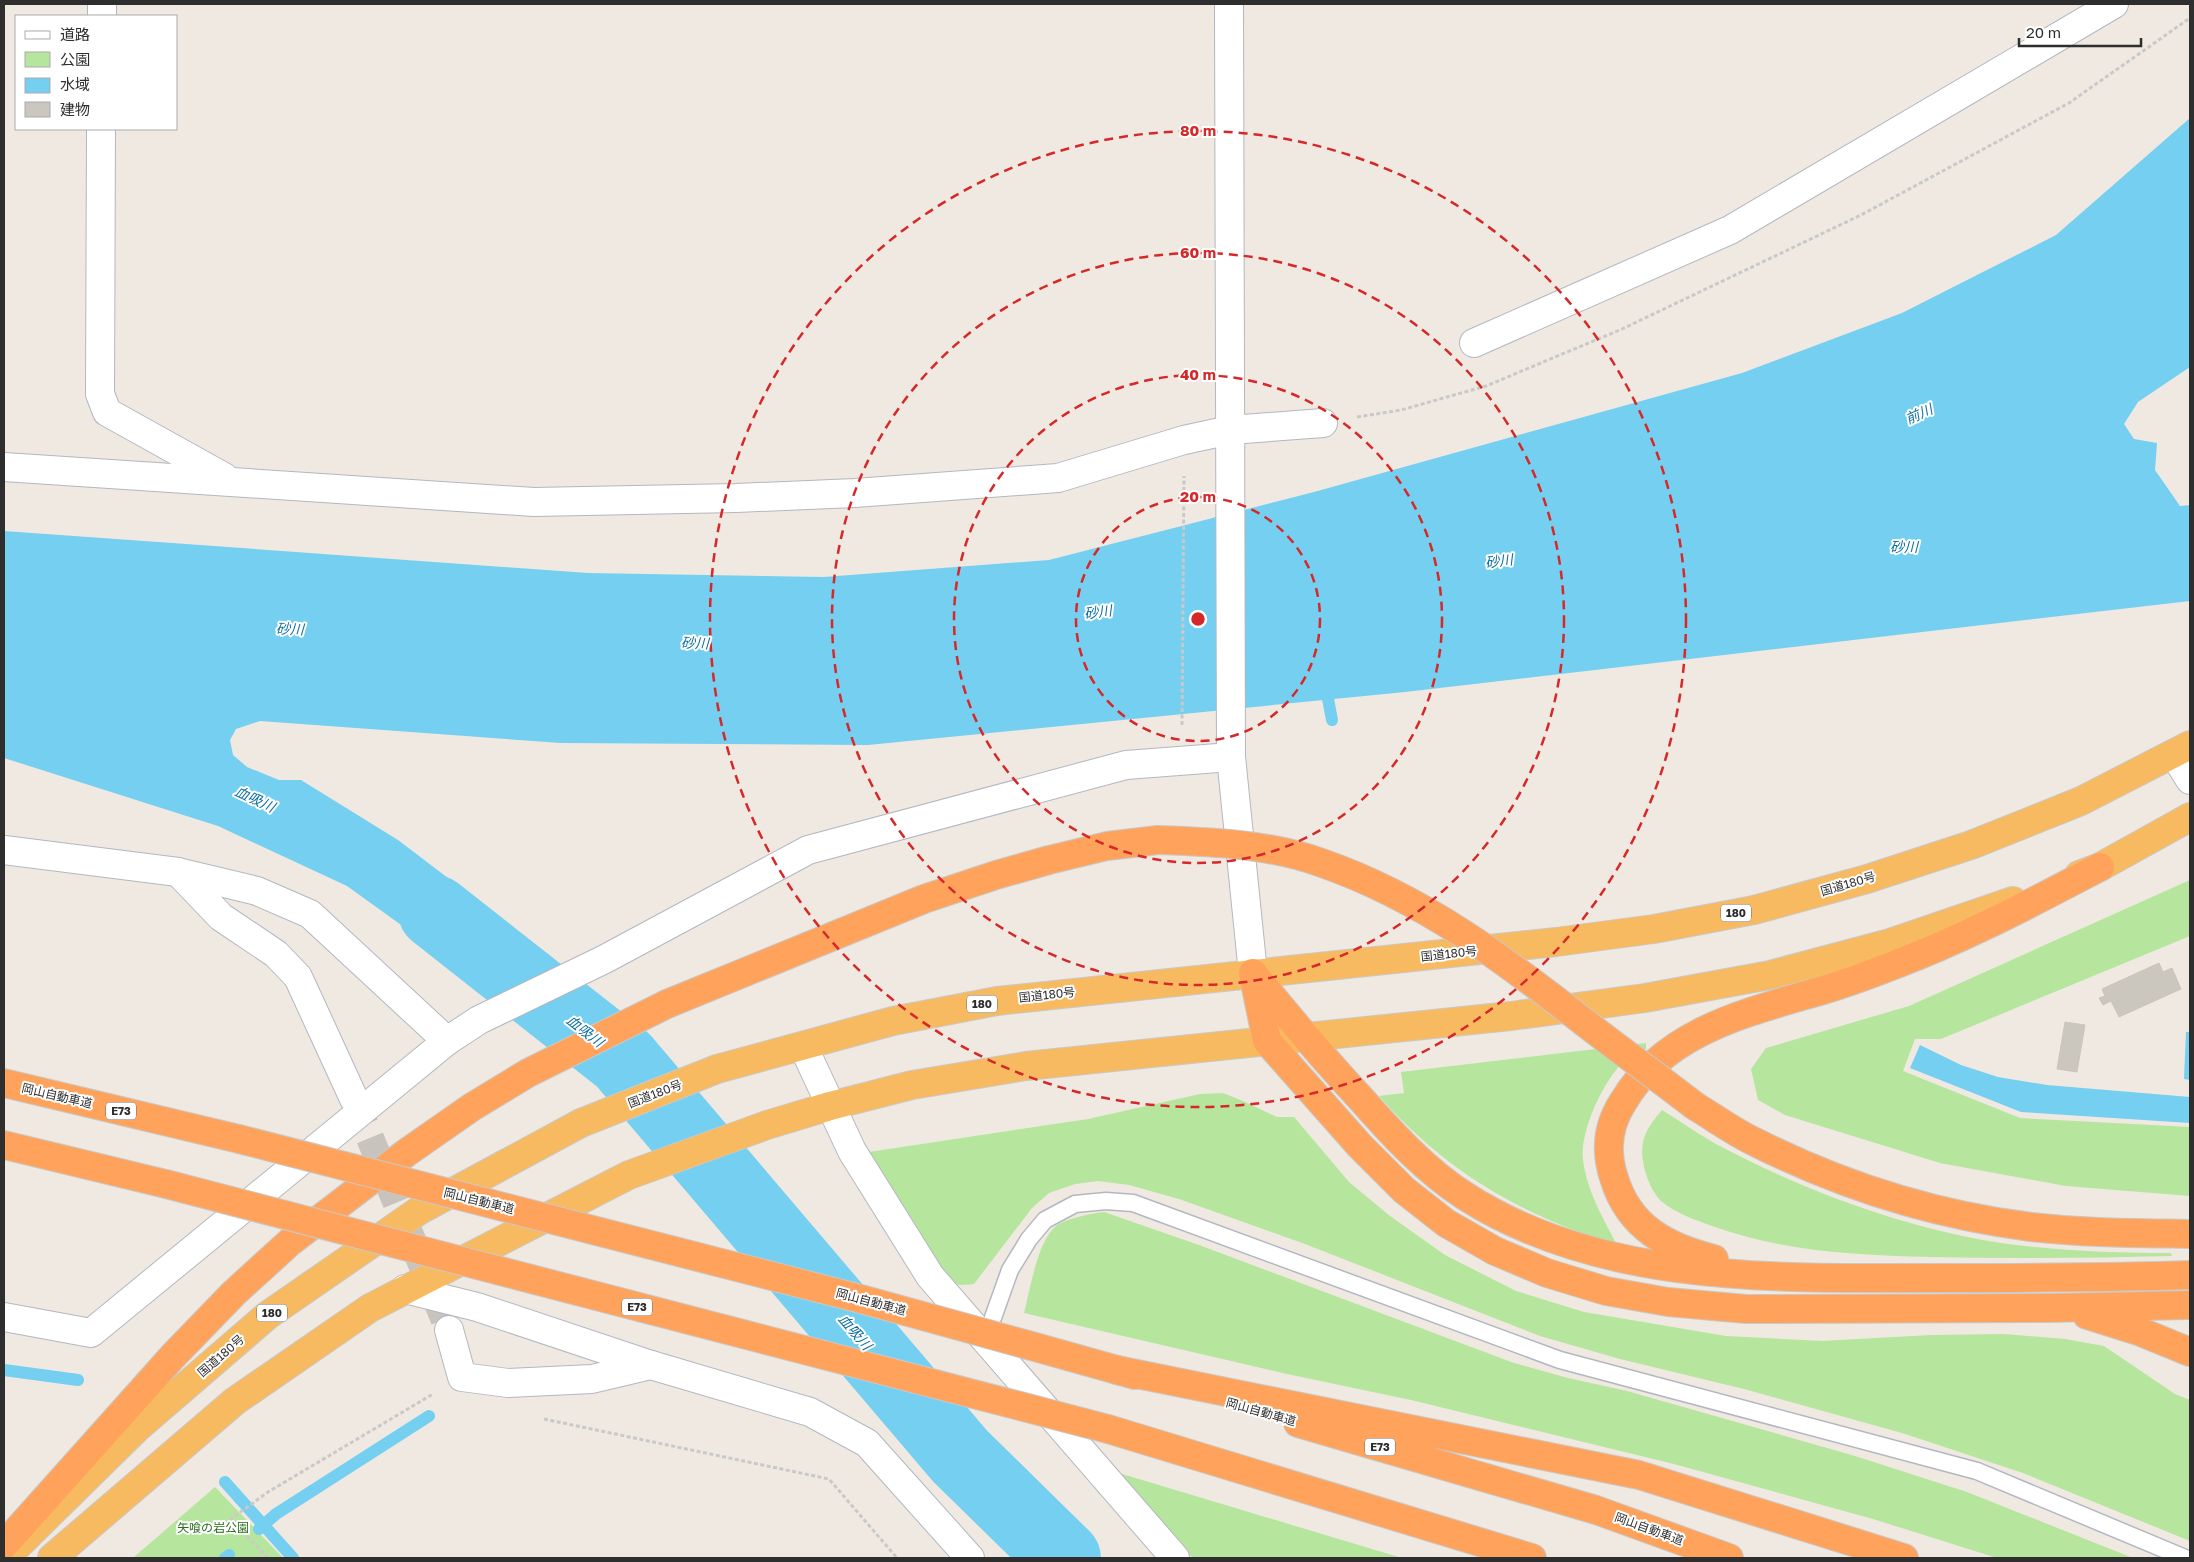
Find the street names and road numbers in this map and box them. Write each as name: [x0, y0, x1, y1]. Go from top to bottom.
street label: 国道180号: [1819, 869, 1877, 899]
road number: 180: [1721, 904, 1751, 921]
street label: 国道180号: [1420, 943, 1478, 964]
street label: 国道180号: [1018, 984, 1076, 1005]
road number: 180: [967, 996, 997, 1012]
street label: 国道180号: [626, 1076, 684, 1111]
street label: 岡山自動車道: [20, 1080, 94, 1111]
road number: E73: [106, 1102, 136, 1120]
street label: 岡山自動車道: [442, 1185, 516, 1217]
street label: 岡山自動車道: [834, 1285, 908, 1318]
road number: E73: [622, 1298, 652, 1315]
road number: 180: [257, 1305, 287, 1322]
street label: 国道180号: [194, 1331, 247, 1380]
street label: 岡山自動車道: [1224, 1394, 1298, 1429]
road number: E73: [1365, 1438, 1395, 1455]
street label: 岡山自動車道: [1613, 1509, 1686, 1548]

